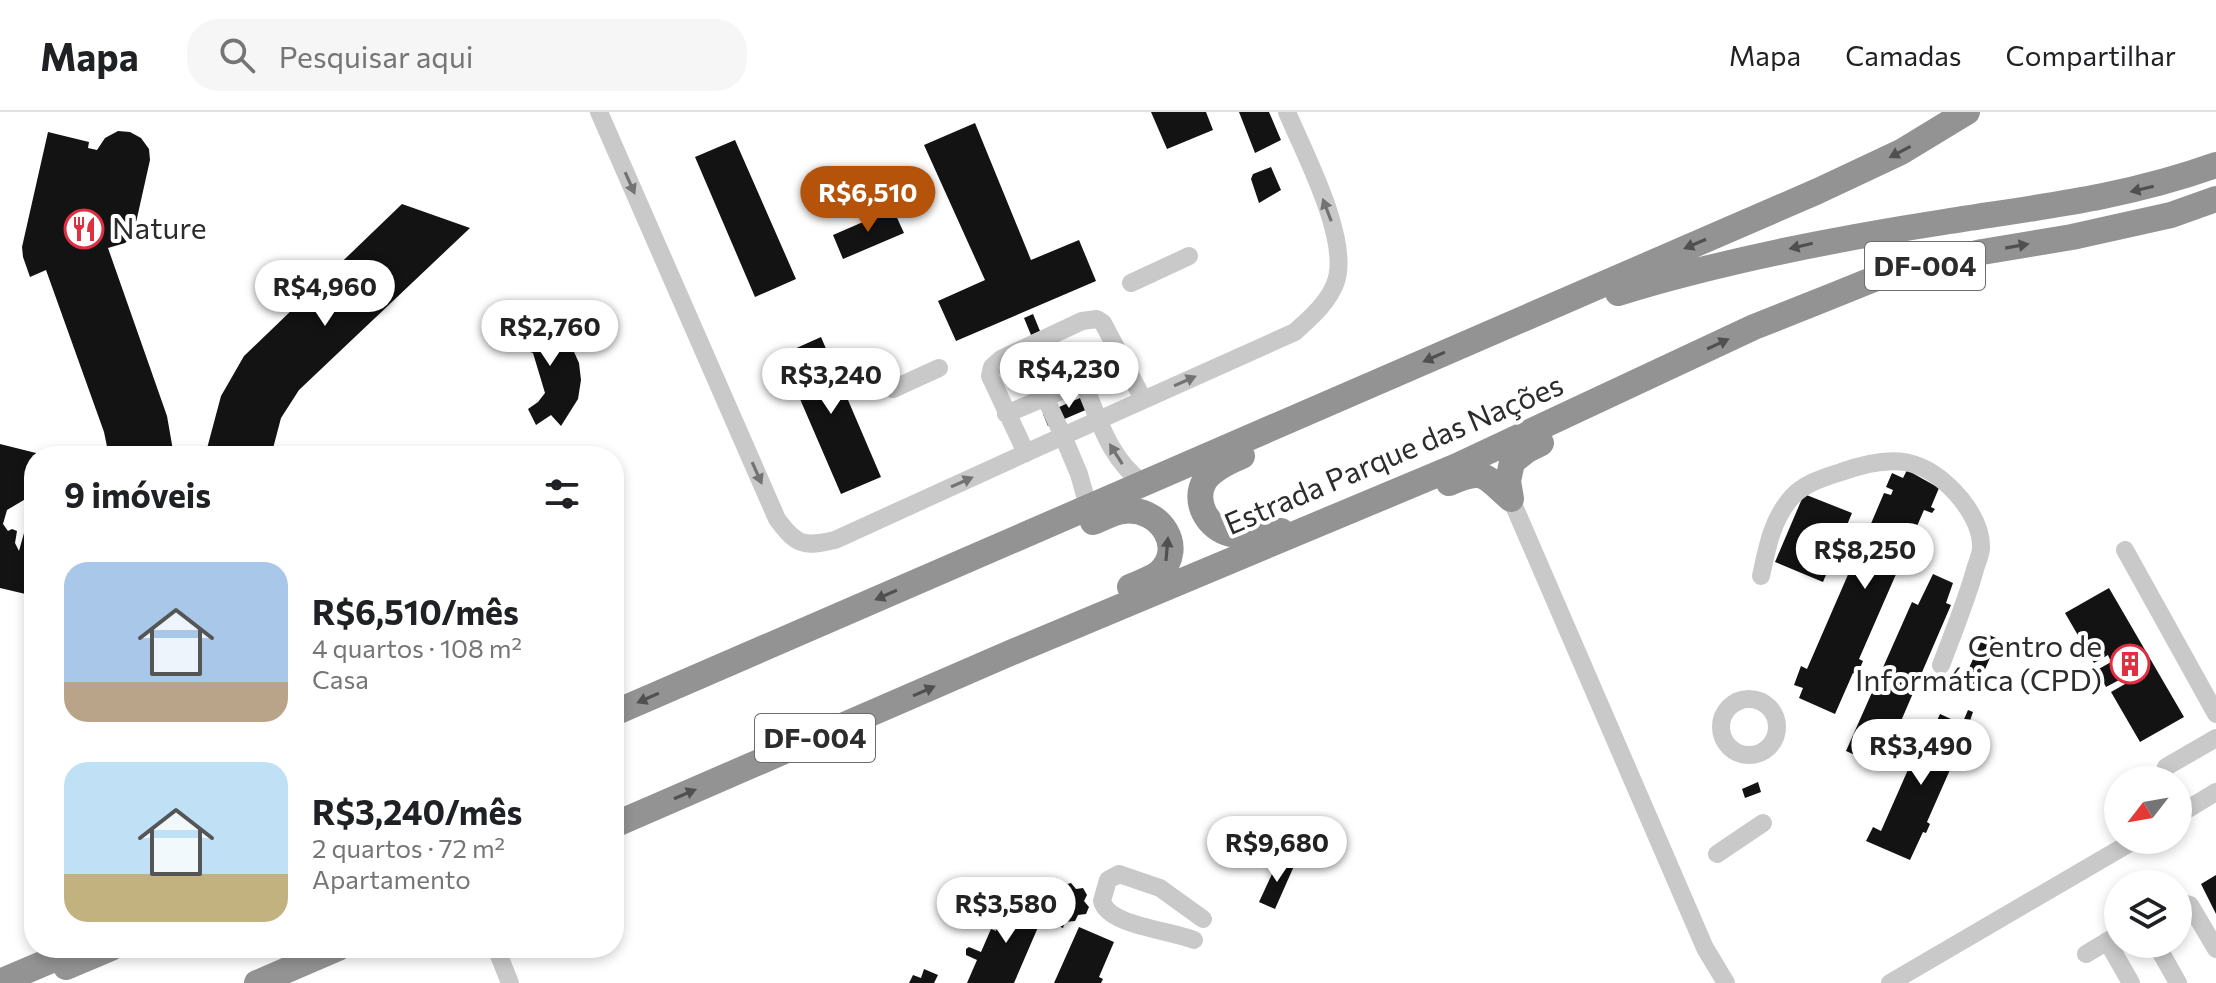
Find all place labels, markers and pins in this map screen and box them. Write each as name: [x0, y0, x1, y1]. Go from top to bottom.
pin: R$6,510: [794, 166, 942, 234]
restaurant icon: Nature: [63, 208, 105, 250]
place label: Nature: [112, 208, 207, 245]
pin: R$4,960: [251, 260, 399, 328]
pin: R$2,760: [476, 300, 624, 368]
pin: R$4,230: [995, 342, 1143, 410]
pin: R$3,240: [757, 348, 905, 416]
pin: R$8,250: [1791, 523, 1939, 591]
place label: Centro de Informática (CPD): [1855, 626, 2102, 697]
building icon: Centro de Informática (CPD): [2109, 643, 2151, 685]
pin: R$3,490: [1847, 719, 1995, 787]
pin: R$9,680: [1203, 816, 1351, 884]
pin: R$3,580: [932, 877, 1080, 945]

